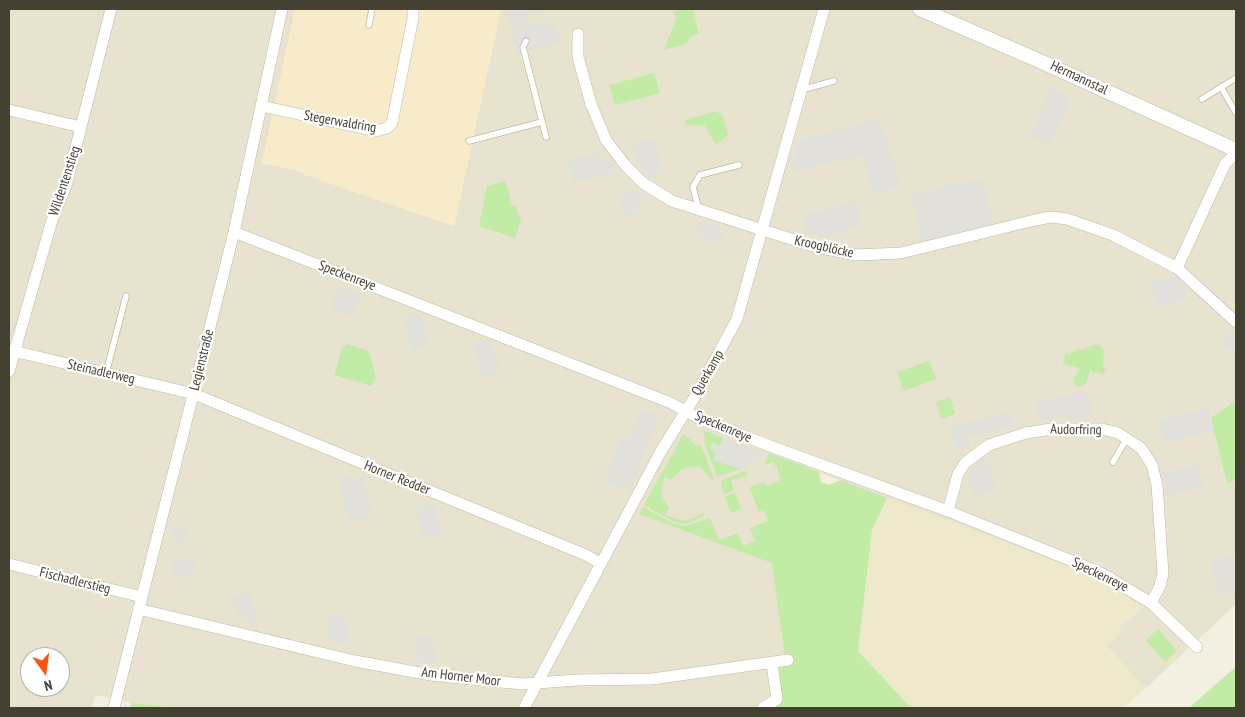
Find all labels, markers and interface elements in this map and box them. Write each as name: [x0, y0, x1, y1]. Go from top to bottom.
street label: Hermannstal: [1048, 57, 1110, 99]
street label: Stegerwaldring: [302, 107, 378, 137]
street label: Wildentenstieg: [46, 144, 84, 218]
street label: Kroogblöcke: [793, 232, 855, 262]
street label: Speckenreye: [316, 257, 378, 295]
street label: Legienstraße: [186, 328, 218, 392]
street label: Querkamp: [688, 347, 728, 399]
street label: Steinadlerweg: [65, 356, 137, 388]
street label: Speckenreye: [692, 407, 754, 447]
street label: Audorfring: [1050, 421, 1102, 439]
street label: Horner Redder: [361, 457, 433, 499]
street label: Speckenreye: [1069, 554, 1131, 596]
street label: Fischadlerstieg: [38, 564, 112, 598]
north arrow: [20, 647, 70, 697]
street label: Am Horner Moor: [420, 664, 502, 690]
text: N: [43, 676, 54, 695]

